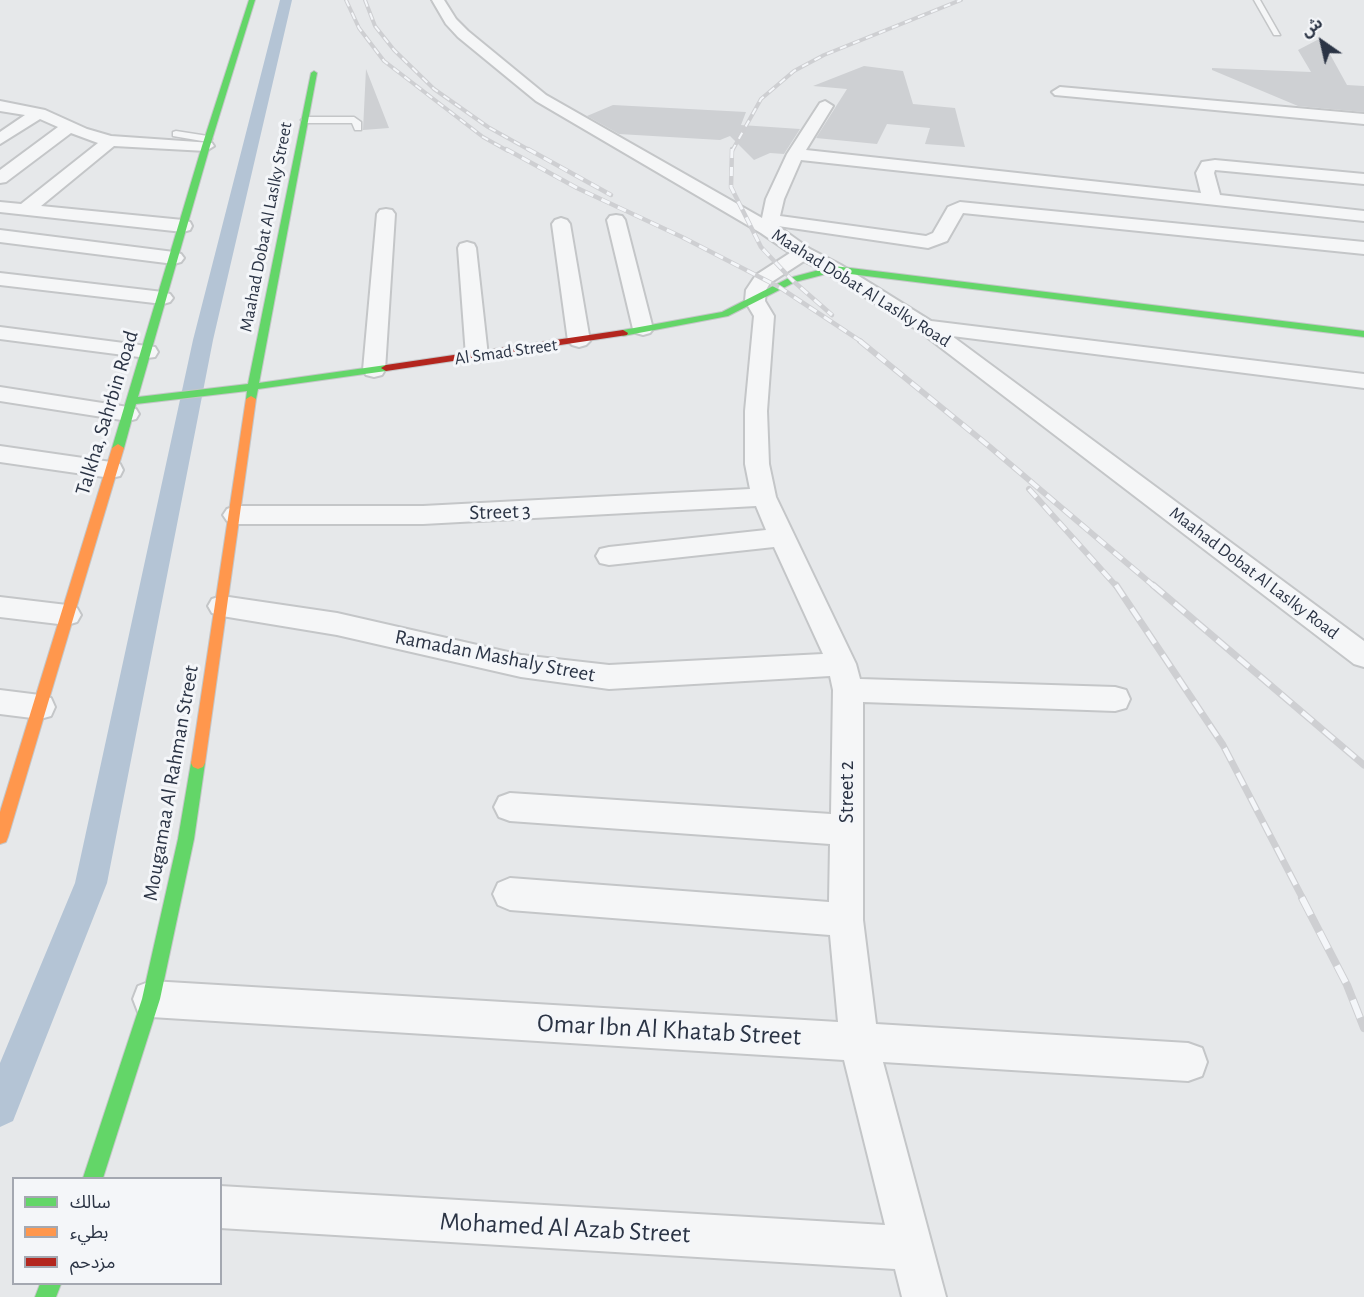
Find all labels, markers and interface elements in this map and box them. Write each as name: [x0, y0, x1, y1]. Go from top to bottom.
north arrow: [1292, 12, 1352, 72]
text: ش: [1298, 14, 1325, 40]
street label: Maahad Dobat Al Laslky Street: [235, 120, 297, 334]
street label: Maahad Dobat Al Laslky Road: [768, 224, 954, 352]
street label: Talkha, Sahrbin Road: [70, 328, 144, 498]
street label: Al Smad Street: [453, 334, 559, 370]
street label: Street 3: [469, 498, 531, 526]
street label: Maahad Dobat Al Laslky Road: [1165, 502, 1343, 644]
street label: Ramadan Mashaly Street: [393, 624, 597, 688]
street label: Mougamaa Al Rahman Street: [138, 663, 204, 903]
street label: Street 2: [834, 761, 860, 823]
street label: Omar Ibn Al Khatab Street: [536, 1008, 802, 1052]
legend: [12, 1177, 222, 1285]
text: سالك: [70, 1194, 111, 1212]
street label: Mohamed Al Azab Street: [439, 1206, 691, 1250]
text: بطيء: [70, 1224, 108, 1242]
text: مزدحم: [70, 1254, 115, 1272]

